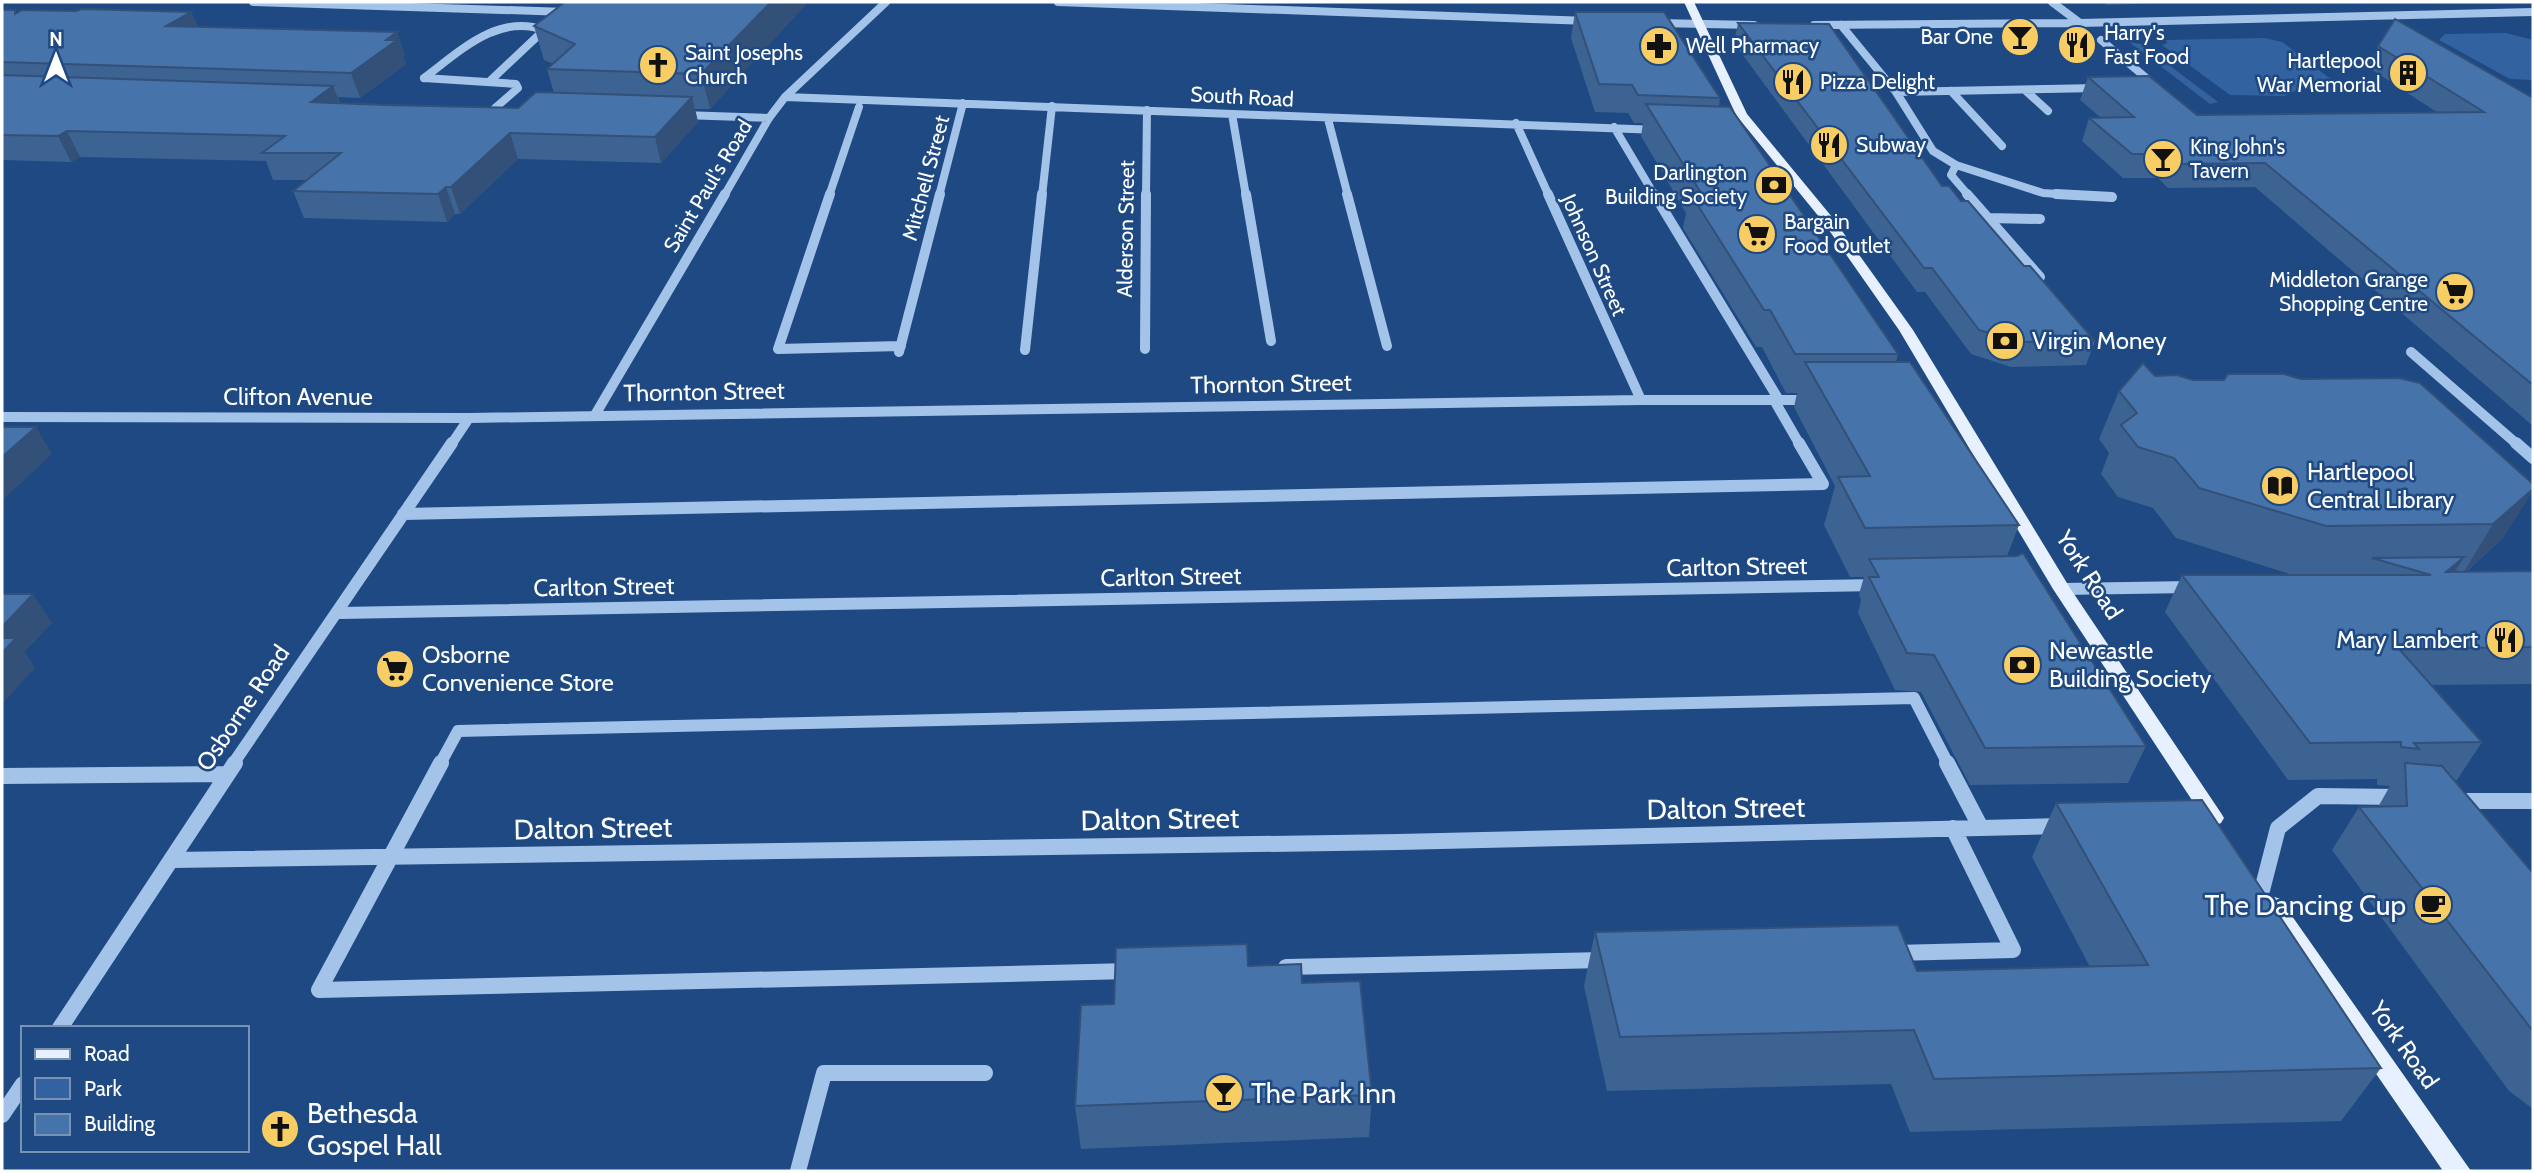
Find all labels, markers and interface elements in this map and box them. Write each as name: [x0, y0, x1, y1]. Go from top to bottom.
bar icon: Bar One: [1999, 16, 2041, 58]
place label: Harry's Fast Food: [2104, 20, 2189, 69]
north arrow: [21, 21, 91, 91]
place label: Bar One: [1921, 24, 1993, 49]
restaurant icon: Harry's Fast Food: [2056, 24, 2098, 66]
pharmacy icon: Well Pharmacy: [1638, 25, 1680, 67]
text: N: [49, 28, 63, 51]
place label: Well Pharmacy: [1686, 33, 1819, 58]
place label: Saint Josephs Church: [685, 40, 803, 89]
church icon: Saint Josephs Church: [637, 44, 679, 86]
place label: Hartlepool War Memorial: [2257, 48, 2381, 97]
building icon: Hartlepool War Memorial: [2387, 52, 2429, 94]
restaurant icon: Pizza Delight: [1772, 61, 1814, 103]
place label: Pizza Delight: [1820, 69, 1935, 94]
street label: South Road: [1190, 81, 1294, 112]
street label: Mitchell Street: [897, 113, 954, 243]
street label: Saint Paul's Road: [658, 115, 757, 257]
restaurant icon: Subway: [1808, 124, 1850, 166]
place label: Subway: [1856, 132, 1926, 157]
place label: King John's Tavern: [2190, 134, 2285, 183]
bar icon: King John's Tavern: [2142, 138, 2184, 180]
street label: Alderson Street: [1112, 160, 1139, 298]
place label: Darlington Building Society: [1605, 160, 1747, 209]
bank icon: Darlington Building Society: [1753, 164, 1795, 206]
street label: Johnson Street: [1556, 189, 1632, 319]
place label: Bargain Food Outlet: [1784, 209, 1890, 258]
supermarket icon: Bargain Food Outlet: [1736, 213, 1778, 255]
place label: Middleton Grange Shopping Centre: [2269, 267, 2428, 316]
supermarket icon: Middleton Grange Shopping Centre: [2434, 271, 2476, 313]
bank icon: Virgin Money: [1984, 320, 2026, 362]
place label: Virgin Money: [2032, 326, 2167, 355]
street label: Thornton Street: [1190, 368, 1352, 399]
street label: Thornton Street: [623, 376, 785, 407]
street label: Clifton Avenue: [223, 382, 373, 411]
place label: Hartlepool Central Library: [2307, 457, 2454, 514]
library icon: Hartlepool Central Library: [2259, 465, 2301, 507]
street label: York Road: [2049, 524, 2129, 625]
street label: Carlton Street: [1666, 551, 1808, 582]
street label: Carlton Street: [1100, 561, 1242, 592]
street label: Carlton Street: [533, 571, 675, 602]
restaurant icon: Mary Lambert: [2484, 619, 2526, 661]
place label: Mary Lambert: [2336, 625, 2478, 654]
place label: Newcastle Building Society: [2049, 636, 2211, 693]
street label: Osborne Road: [190, 639, 295, 776]
place label: Osborne Convenience Store: [422, 640, 614, 697]
bank icon: Newcastle Building Society: [2001, 644, 2043, 686]
supermarket icon: Osborne Convenience Store: [374, 648, 416, 690]
street label: Dalton Street: [1646, 790, 1806, 826]
street label: Dalton Street: [1080, 801, 1240, 837]
street label: Dalton Street: [513, 810, 673, 846]
cafe icon: The Dancing Cup: [2412, 884, 2454, 926]
place label: The Dancing Cup: [2205, 888, 2406, 922]
street label: York Road: [2363, 994, 2445, 1094]
legend: [21, 1026, 248, 1152]
text: Road: [84, 1041, 130, 1066]
bar icon: The Park Inn: [1203, 1072, 1245, 1114]
text: Park: [84, 1076, 122, 1101]
place label: The Park Inn: [1251, 1076, 1397, 1110]
place label: Bethesda Gospel Hall: [307, 1096, 442, 1162]
church icon: Bethesda Gospel Hall: [259, 1108, 301, 1150]
text: Building: [84, 1111, 156, 1136]

